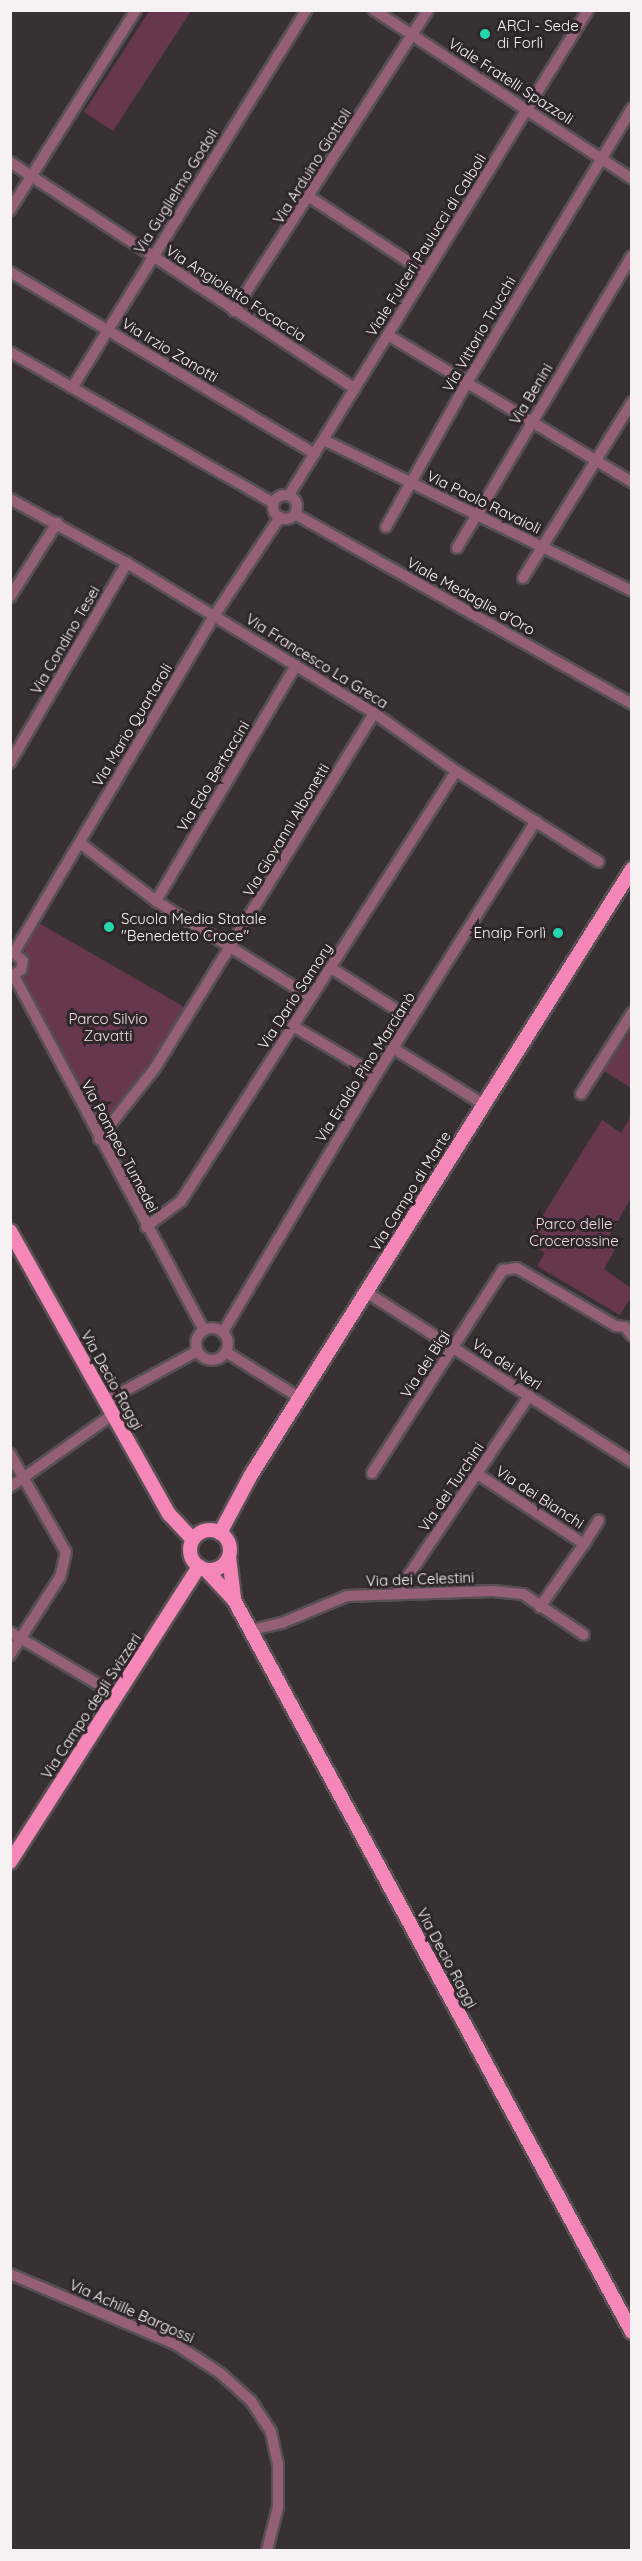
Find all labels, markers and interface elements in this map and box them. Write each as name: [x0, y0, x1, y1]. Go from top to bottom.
place label: ARCI - Sede di Forlì: [497, 16, 579, 51]
marker: ARCI - Sede di Forlì: [478, 27, 492, 41]
street label: Viale Fratelli Spazzoli: [445, 34, 577, 128]
street label: Via Arduino Giottoli: [269, 105, 355, 227]
street label: Via Guglielmo Godoli: [130, 125, 222, 257]
street label: Viale Fulceri Paulucci di Calboli: [362, 150, 490, 340]
street label: Via Angioletto Focaccia: [163, 241, 309, 345]
street label: Via Vittorio Trucchi: [439, 273, 519, 395]
street label: Via Irzio Zanotti: [119, 314, 221, 386]
street label: Via Benini: [506, 360, 556, 428]
street label: Via Paolo Ravaioli: [424, 467, 544, 537]
street label: Viale Medaglie d'Oro: [404, 553, 538, 639]
street label: Via Condino Tesei: [27, 582, 103, 698]
street label: Via Francesco La Greca: [242, 610, 392, 712]
street label: Via Mario Quartaroli: [88, 660, 176, 790]
street label: Via Edo Bertaccini: [173, 717, 253, 835]
street label: Via Giovanni Albonetti: [239, 760, 333, 900]
place label: Scuola Media Statale "Benedetto Croce": [121, 909, 266, 944]
marker: Scuola Media Statale "Benedetto Croce": [102, 920, 116, 934]
place label: Enaip Forlì: [474, 924, 546, 942]
marker: Enaip Forlì: [551, 926, 565, 940]
street label: Via Dario Samory: [254, 940, 336, 1052]
street label: Via Eraldo Pino Marcianò: [311, 989, 419, 1145]
park label: Parco Silvio Zavatti: [68, 1009, 148, 1044]
street label: Via Pompeo Tumedei: [77, 1077, 163, 1215]
street label: Via Campo di Marte: [366, 1128, 454, 1254]
park label: Parco delle Crocerossine: [529, 1214, 619, 1249]
street label: Via Decio Raggi: [77, 1327, 147, 1433]
street label: Via dei Bigi: [397, 1327, 453, 1401]
street label: Via dei Neri: [469, 1335, 545, 1393]
street label: Via dei Turchini: [414, 1439, 488, 1535]
street label: Via dei Bianchi: [493, 1462, 587, 1532]
street label: Via dei Celestini: [365, 1568, 475, 1590]
street label: Via Campo degli Svizzeri: [37, 1630, 145, 1782]
street label: Via Decio Raggi: [413, 1905, 481, 2011]
street label: Via Achille Bargossi: [67, 2275, 197, 2347]

